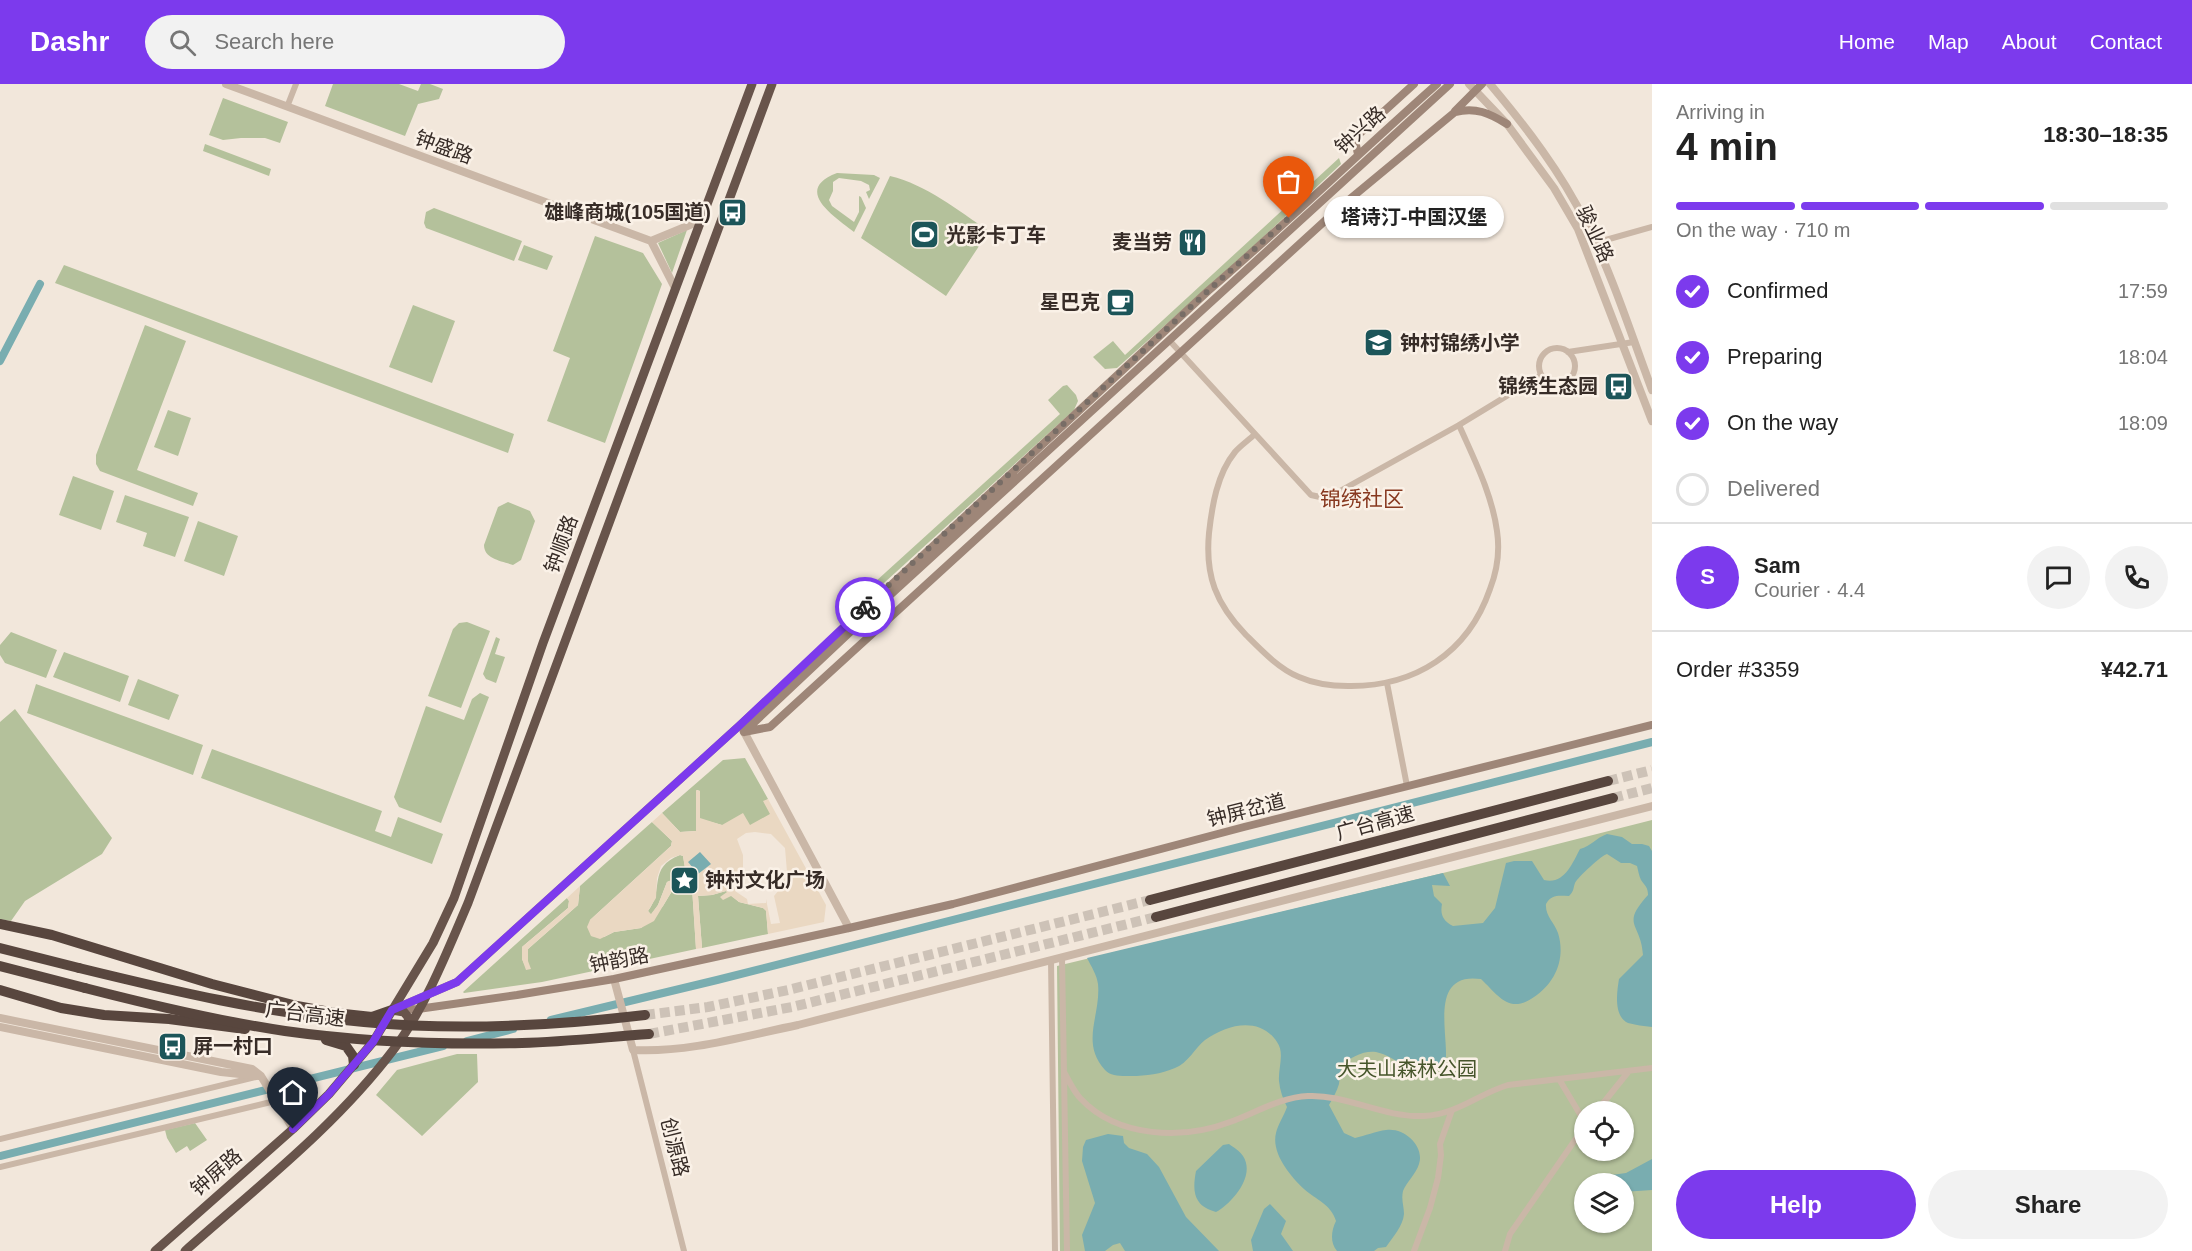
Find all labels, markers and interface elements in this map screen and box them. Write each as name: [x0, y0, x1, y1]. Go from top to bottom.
search box: [145, 15, 565, 69]
text: Dashr: [30, 26, 109, 57]
icon: search: [166, 26, 199, 59]
text: Search here: [214, 29, 334, 54]
text: Home: [1839, 30, 1895, 53]
text: Map: [1928, 30, 1969, 53]
text: About: [2002, 30, 2057, 53]
text: Contact: [2090, 30, 2162, 53]
text: Arriving in: [1676, 101, 1765, 123]
street label: 钟兴路: [1330, 102, 1390, 158]
text: 18:30–18:35: [2043, 122, 2168, 147]
text: 4 min: [1676, 125, 1778, 168]
street label: 钟盛路: [412, 126, 476, 168]
pin: [1263, 156, 1314, 218]
icon: bag: [1272, 165, 1305, 198]
bus stop icon: 雄峰商城(105国道): [716, 196, 748, 228]
callout: 塔诗汀-中国汉堡: [1325, 197, 1505, 239]
place label: 雄峰商城(105国道): [544, 201, 711, 223]
street label: 骏业路: [1572, 202, 1618, 266]
text: 塔诗汀-中国汉堡: [1341, 206, 1487, 228]
sports icon: 光影卡丁车: [909, 219, 941, 251]
text: On the way · 710 m: [1676, 219, 1851, 241]
place label: 光影卡丁车: [946, 224, 1046, 246]
restaurant icon: 麦当劳: [1177, 226, 1209, 258]
place label: 麦当劳: [1112, 231, 1172, 253]
icon: check: [1676, 275, 1709, 308]
text: Confirmed: [1727, 278, 1828, 303]
text: 17:59: [2118, 280, 2168, 302]
cafe icon: 星巴克: [1105, 286, 1137, 318]
place label: 星巴克: [1040, 291, 1100, 313]
school or university icon: 钟村锦绣小学: [1363, 327, 1395, 359]
place label: 钟村锦绣小学: [1400, 332, 1520, 354]
icon: check: [1676, 341, 1709, 374]
text: Preparing: [1727, 344, 1822, 369]
text: 18:04: [2118, 346, 2168, 368]
bus stop icon: 锦绣生态园: [1603, 370, 1635, 402]
place label: 锦绣生态园: [1498, 375, 1598, 397]
icon: check: [1676, 407, 1709, 440]
text: On the way: [1727, 410, 1838, 435]
text: 18:09: [2118, 412, 2168, 434]
text: Delivered: [1727, 476, 1820, 501]
district label: 锦绣社区: [1320, 487, 1404, 510]
street label: 钟顺路: [540, 512, 582, 576]
button: chat: [2027, 546, 2090, 609]
button: phone: [2105, 546, 2168, 609]
text: Sam: [1754, 553, 1800, 578]
text: S: [1700, 564, 1715, 589]
courier: [835, 577, 895, 637]
text: Courier · 4.4: [1754, 579, 1865, 601]
icon: bike: [849, 591, 882, 624]
text: Order #3359: [1676, 657, 1800, 682]
text: ¥42.71: [2101, 657, 2168, 682]
street label: 钟屏岔道: [1205, 790, 1287, 830]
street label: 广台高速: [1334, 802, 1416, 844]
place icon: 钟村文化广场: [668, 864, 700, 896]
place label: 钟村文化广场: [705, 869, 825, 891]
street label: 钟韵路: [587, 943, 651, 977]
street label: 广台高速: [264, 998, 346, 1030]
bus stop icon: 屏一村口: [156, 1030, 188, 1062]
place label: 屏一村口: [193, 1035, 273, 1057]
park label: 大夫山森林公园: [1337, 1058, 1477, 1080]
pin: [267, 1067, 318, 1129]
icon: home: [276, 1076, 309, 1109]
map controls: [1574, 1101, 1634, 1233]
button: locate: [1574, 1101, 1634, 1161]
street label: 创源路: [657, 1115, 693, 1179]
street label: 钟屏路: [186, 1144, 246, 1200]
button: Help: [1676, 1170, 1916, 1239]
button: Share: [1928, 1170, 2168, 1239]
button: layers: [1574, 1173, 1634, 1233]

